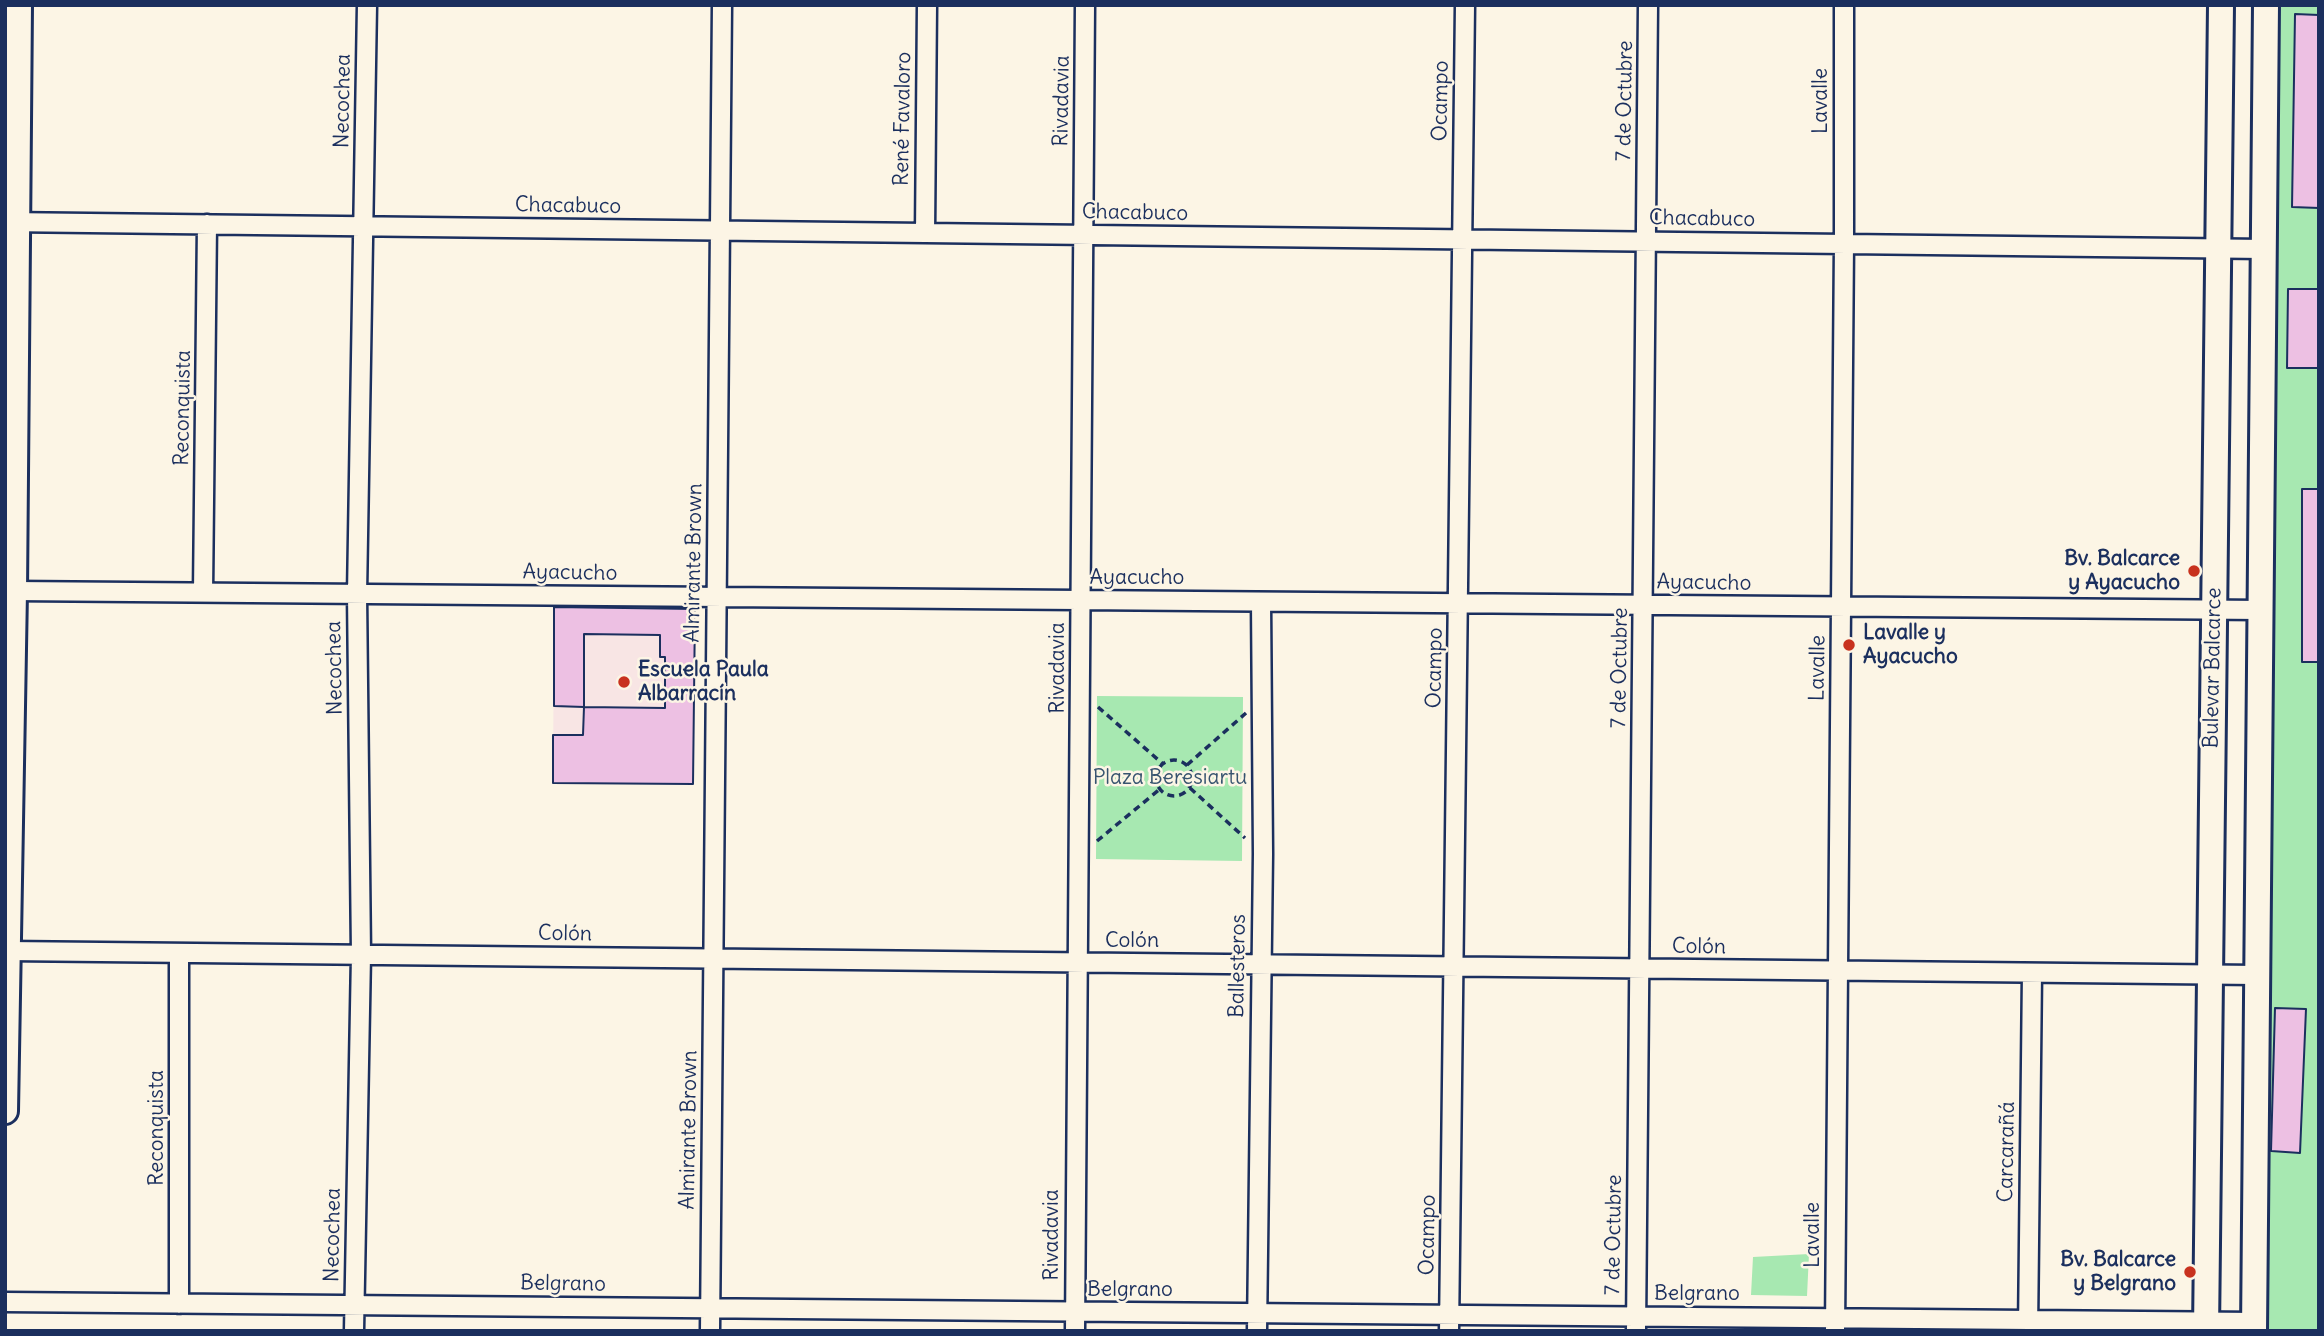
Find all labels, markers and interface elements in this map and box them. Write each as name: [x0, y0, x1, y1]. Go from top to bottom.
street label: 7 de Octubre: [1611, 40, 1639, 162]
street label: René Favaloro: [889, 52, 917, 186]
street label: Necochea: [330, 54, 356, 148]
street label: Rivadavia: [1049, 55, 1075, 147]
street label: Ocampo: [1428, 60, 1454, 142]
street label: Lavalle: [1808, 68, 1834, 134]
street label: Chacabuco: [515, 192, 621, 220]
street label: Chacabuco: [1082, 199, 1188, 227]
street label: Chacabuco: [1649, 205, 1755, 233]
street label: Reconquista: [169, 350, 197, 466]
street label: Almirante Brown: [680, 483, 708, 643]
place label: Bv. Balcarce y Ayacucho: [2064, 546, 2180, 596]
street label: Ayacucho: [522, 560, 618, 586]
marker: Bv. Balcarce y Ayacucho: [2186, 563, 2202, 579]
street label: Ayacucho: [1090, 565, 1184, 591]
street label: Ayacucho: [1656, 570, 1752, 596]
street label: Bulevar Balcarce: [2199, 587, 2227, 749]
street label: 7 de Octubre: [1606, 607, 1634, 729]
place label: Lavalle y Ayacucho: [1863, 620, 1958, 670]
street label: Necochea: [322, 621, 348, 715]
street label: Rivadavia: [1045, 622, 1071, 714]
street label: Ocampo: [1422, 627, 1448, 709]
street label: Lavalle: [1805, 635, 1831, 701]
marker: Lavalle y Ayacucho: [1841, 637, 1857, 653]
place label: Escuela Paula Albarracín: [638, 657, 769, 707]
marker: Escuela Paula Albarracín: [616, 674, 632, 690]
park label: Plaza Beresiartu: [1093, 765, 1247, 791]
street label: Ballesteros: [1224, 914, 1252, 1018]
street label: Colón: [538, 921, 592, 947]
street label: Colón: [1105, 928, 1159, 954]
street label: Colón: [1672, 934, 1726, 960]
street label: Almirante Brown: [675, 1050, 703, 1210]
street label: Reconquista: [144, 1070, 170, 1186]
street label: Carcarañá: [1994, 1101, 2020, 1203]
street label: 7 de Octubre: [1600, 1174, 1628, 1296]
street label: Necochea: [320, 1188, 346, 1282]
street label: Rivadavia: [1039, 1189, 1065, 1281]
street label: Ocampo: [1415, 1194, 1441, 1276]
street label: Lavalle: [1800, 1202, 1826, 1268]
place label: Bv. Balcarce y Belgrano: [2060, 1247, 2176, 1297]
marker: Bv. Balcarce y Belgrano: [2182, 1264, 2198, 1280]
street label: Belgrano: [520, 1271, 606, 1297]
street label: Belgrano: [1087, 1277, 1173, 1303]
street label: Belgrano: [1654, 1281, 1740, 1307]

